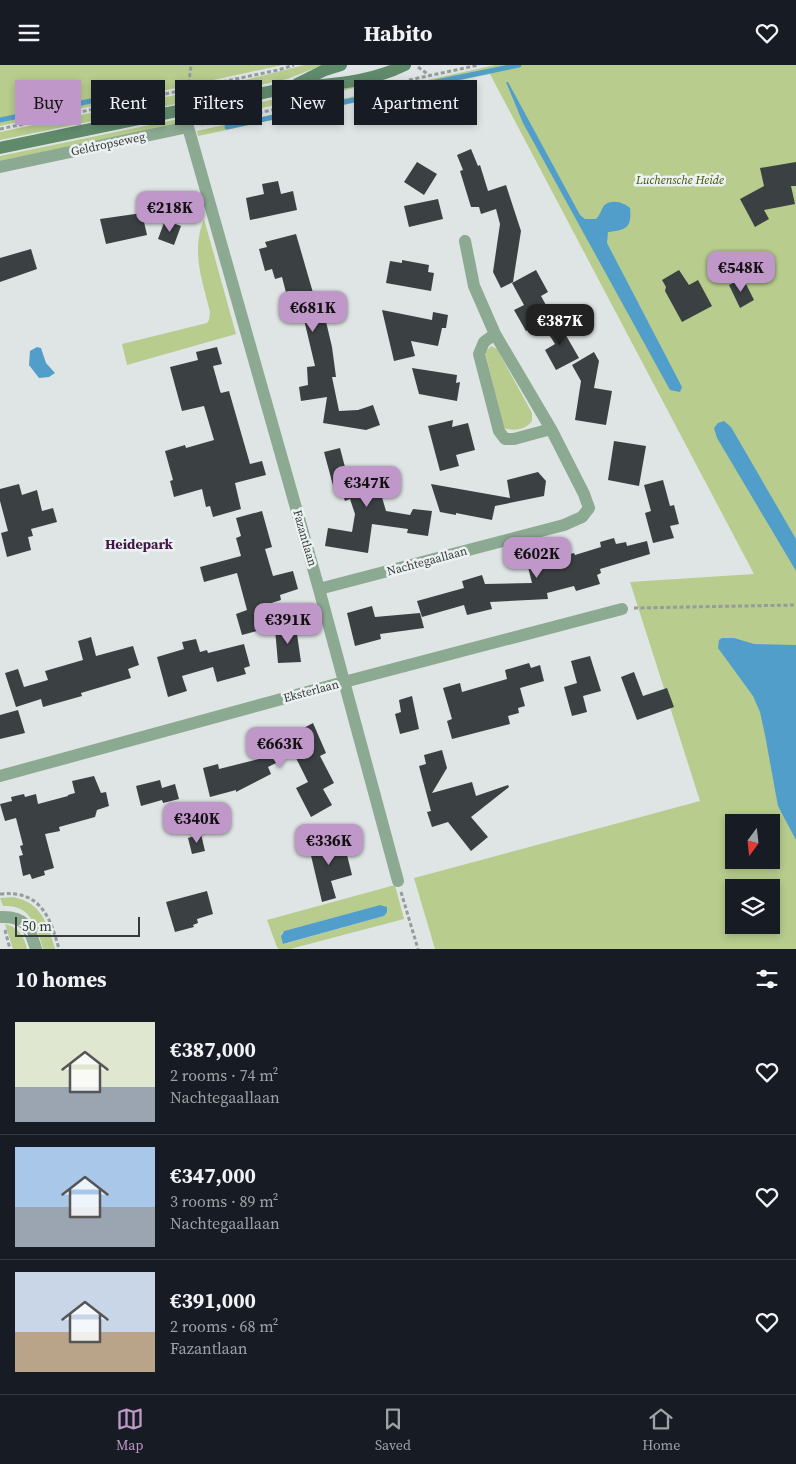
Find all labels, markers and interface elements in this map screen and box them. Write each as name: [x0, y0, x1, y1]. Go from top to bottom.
text: Habito: [364, 18, 432, 48]
icon: menu: [15, 19, 43, 47]
icon: heart: [753, 19, 781, 47]
chip: Buy: [15, 80, 81, 125]
chip: Rent: [91, 80, 165, 125]
chip: Filters: [175, 80, 262, 125]
chip: New: [272, 80, 344, 125]
chip: Apartment: [354, 80, 477, 125]
street label: Geldropseweg: [69, 128, 147, 160]
park label: Luchensche Heide: [635, 172, 724, 188]
pin: €218K: [135, 191, 205, 233]
text: €218K: [147, 196, 193, 218]
pin: €548K: [706, 251, 776, 293]
text: €548K: [718, 256, 764, 278]
pin: €681K: [278, 291, 348, 333]
text: €681K: [290, 296, 336, 318]
pin: €387K: [525, 303, 595, 346]
text: €387K: [537, 309, 583, 331]
pin: €347K: [332, 465, 402, 508]
text: €347K: [344, 471, 390, 493]
street label: Fazantlaan: [289, 508, 321, 568]
district label: Heidepark: [105, 534, 174, 554]
pin: €602K: [502, 537, 572, 579]
text: €602K: [514, 542, 560, 564]
street label: Nachtegaallaan: [385, 543, 469, 579]
pin: €391K: [253, 603, 323, 645]
text: €391K: [265, 608, 311, 630]
street label: Eksterlaan: [282, 676, 340, 706]
pin: €663K: [245, 727, 315, 769]
text: €663K: [257, 732, 303, 754]
pin: €340K: [162, 801, 232, 844]
text: €340K: [174, 807, 220, 829]
north arrow: [725, 814, 780, 869]
map controls: [725, 814, 780, 934]
pin: €336K: [294, 823, 364, 866]
text: €336K: [306, 829, 352, 851]
button: layers: [725, 879, 780, 934]
scale bar: [15, 914, 140, 937]
text: 50 m: [22, 916, 52, 936]
text: 10 homes: [15, 965, 107, 994]
icon: filters: [753, 965, 781, 993]
text: €387,000: [170, 1035, 256, 1064]
icon: home: [55, 1042, 115, 1102]
icon: heart: [753, 1058, 781, 1086]
text: 2 rooms · 74 m²: [170, 1064, 278, 1086]
text: Nachtegaallaan: [170, 1086, 280, 1108]
text: €347,000: [170, 1161, 256, 1190]
icon: home: [55, 1167, 115, 1227]
icon: heart: [753, 1183, 781, 1211]
text: 3 rooms · 89 m²: [170, 1190, 278, 1212]
text: Nachtegaallaan: [170, 1212, 280, 1234]
text: €391,000: [170, 1286, 256, 1315]
icon: home: [55, 1292, 115, 1352]
icon: heart: [753, 1308, 781, 1336]
text: 2 rooms · 68 m²: [170, 1315, 278, 1337]
text: Fazantlaan: [170, 1337, 247, 1359]
tab: Map: [116, 1405, 144, 1455]
tab: Saved: [375, 1405, 411, 1455]
tab: Home: [642, 1405, 680, 1455]

